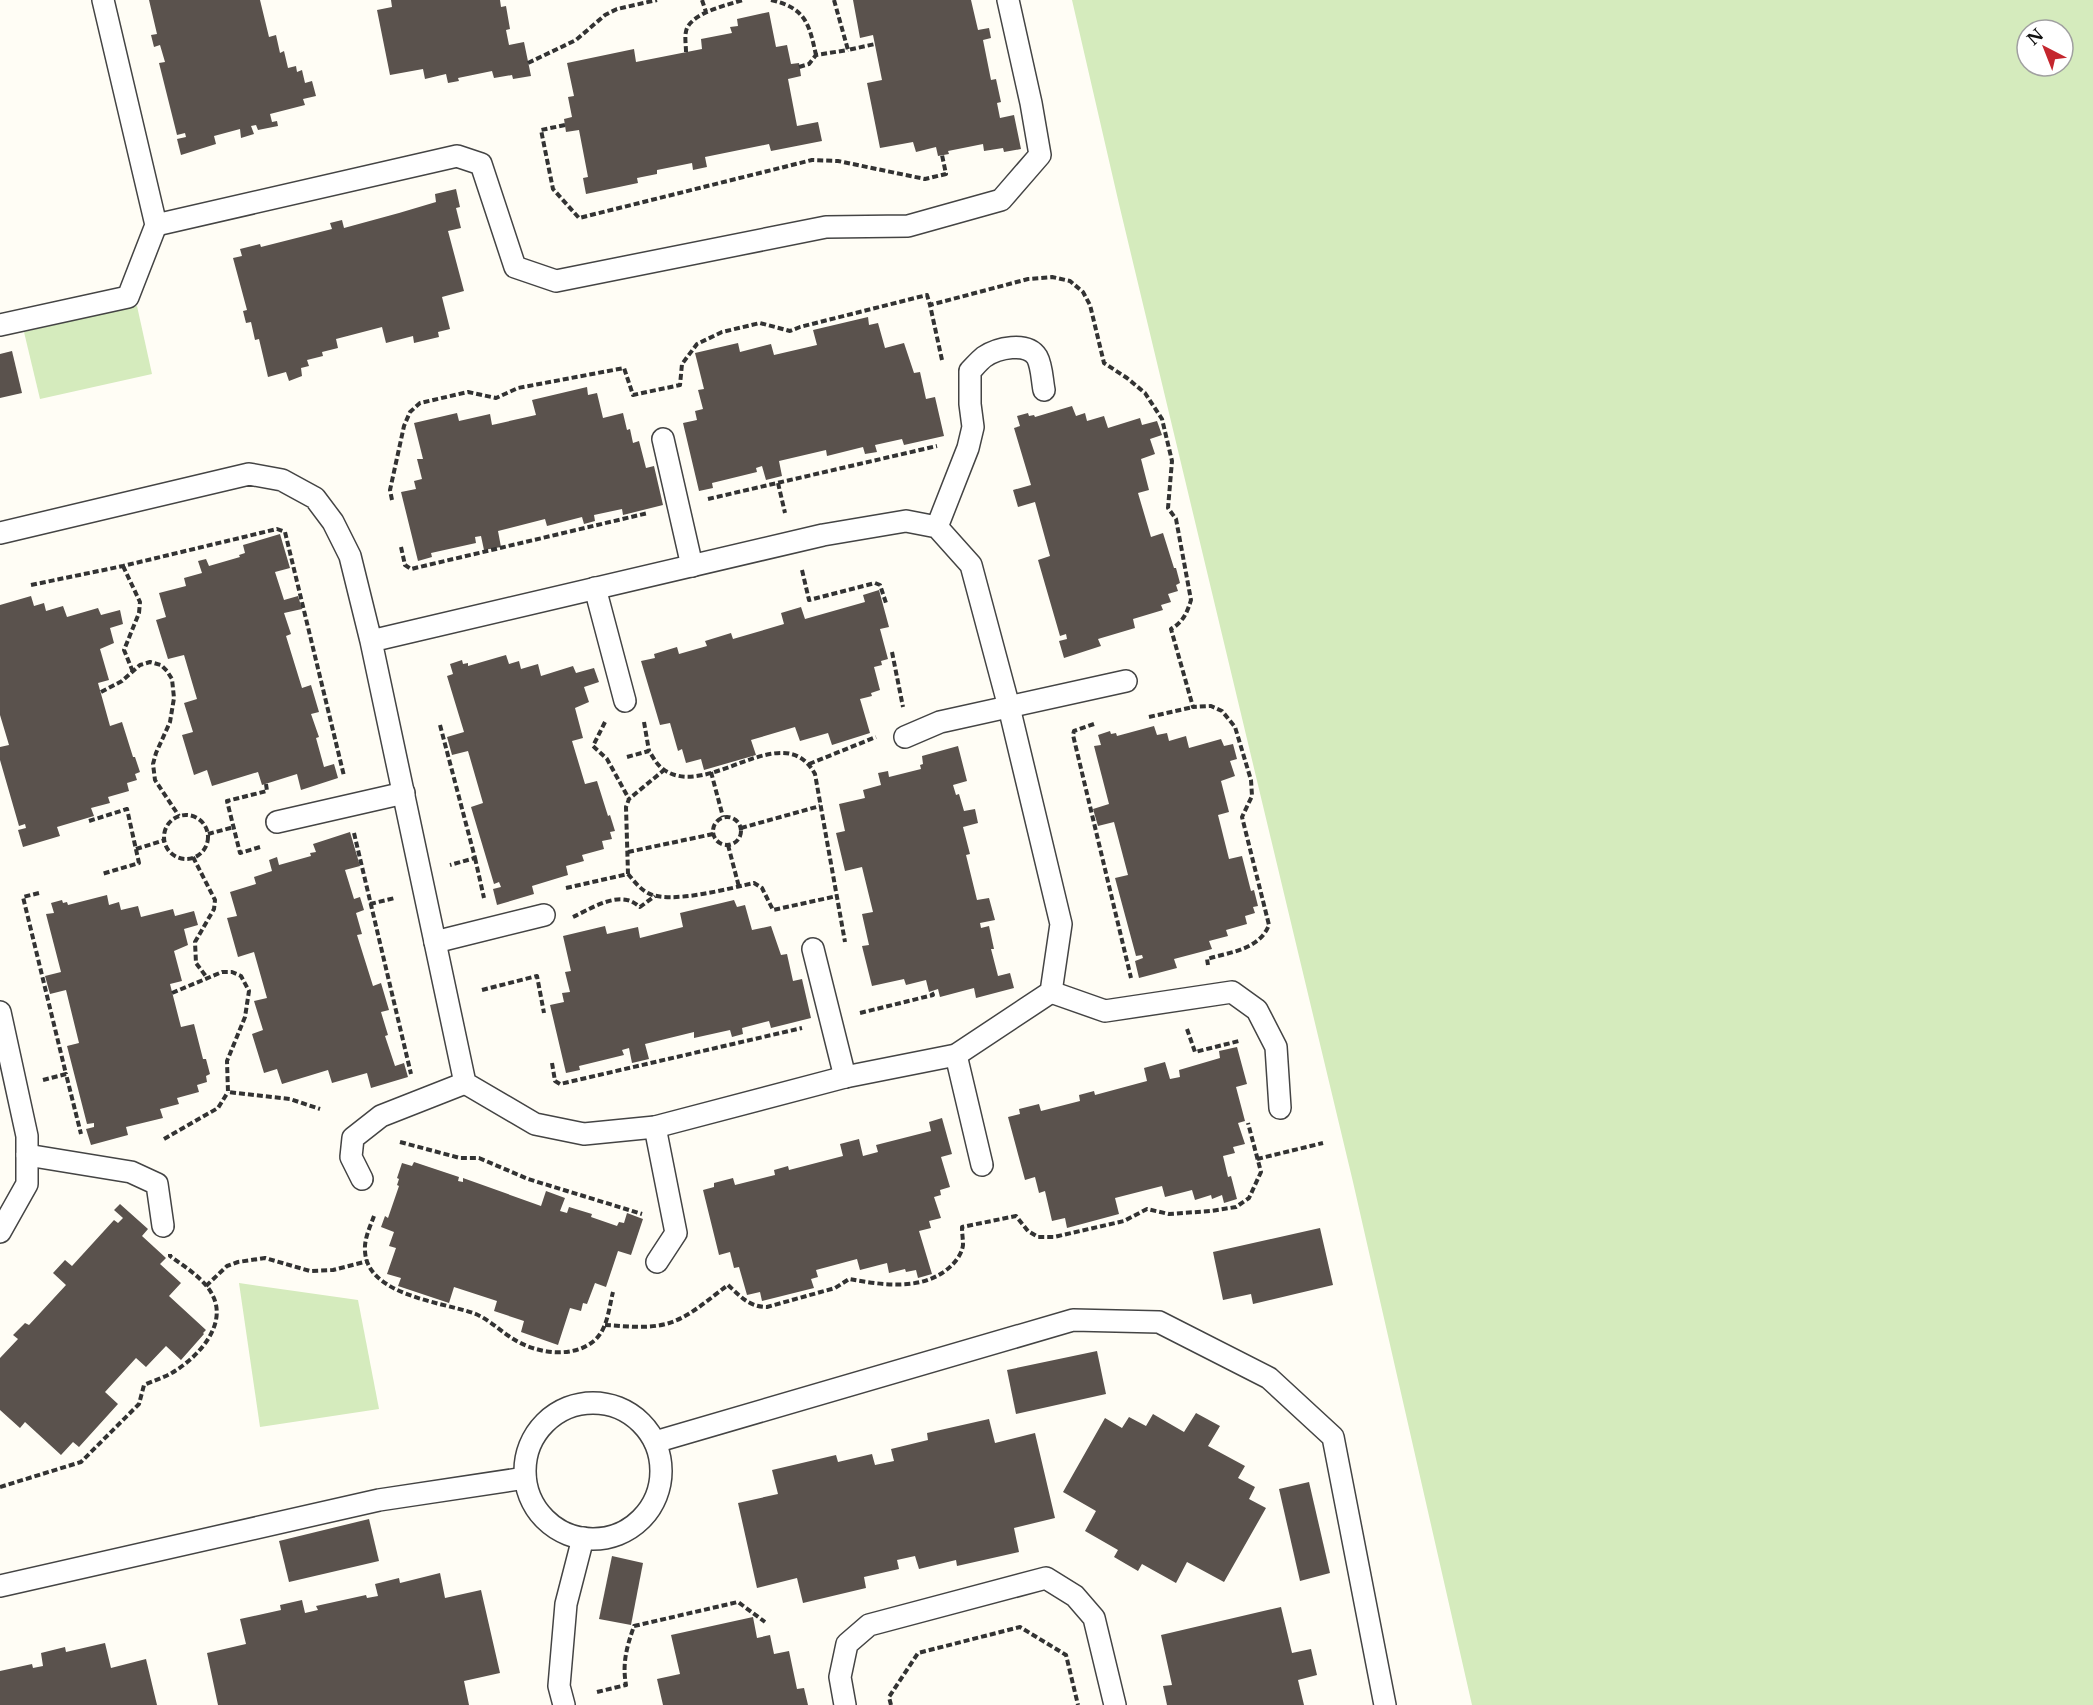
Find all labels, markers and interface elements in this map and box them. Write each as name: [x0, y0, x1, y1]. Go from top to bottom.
north arrow: [2015, 18, 2075, 78]
text: N: [2023, 24, 2047, 49]

